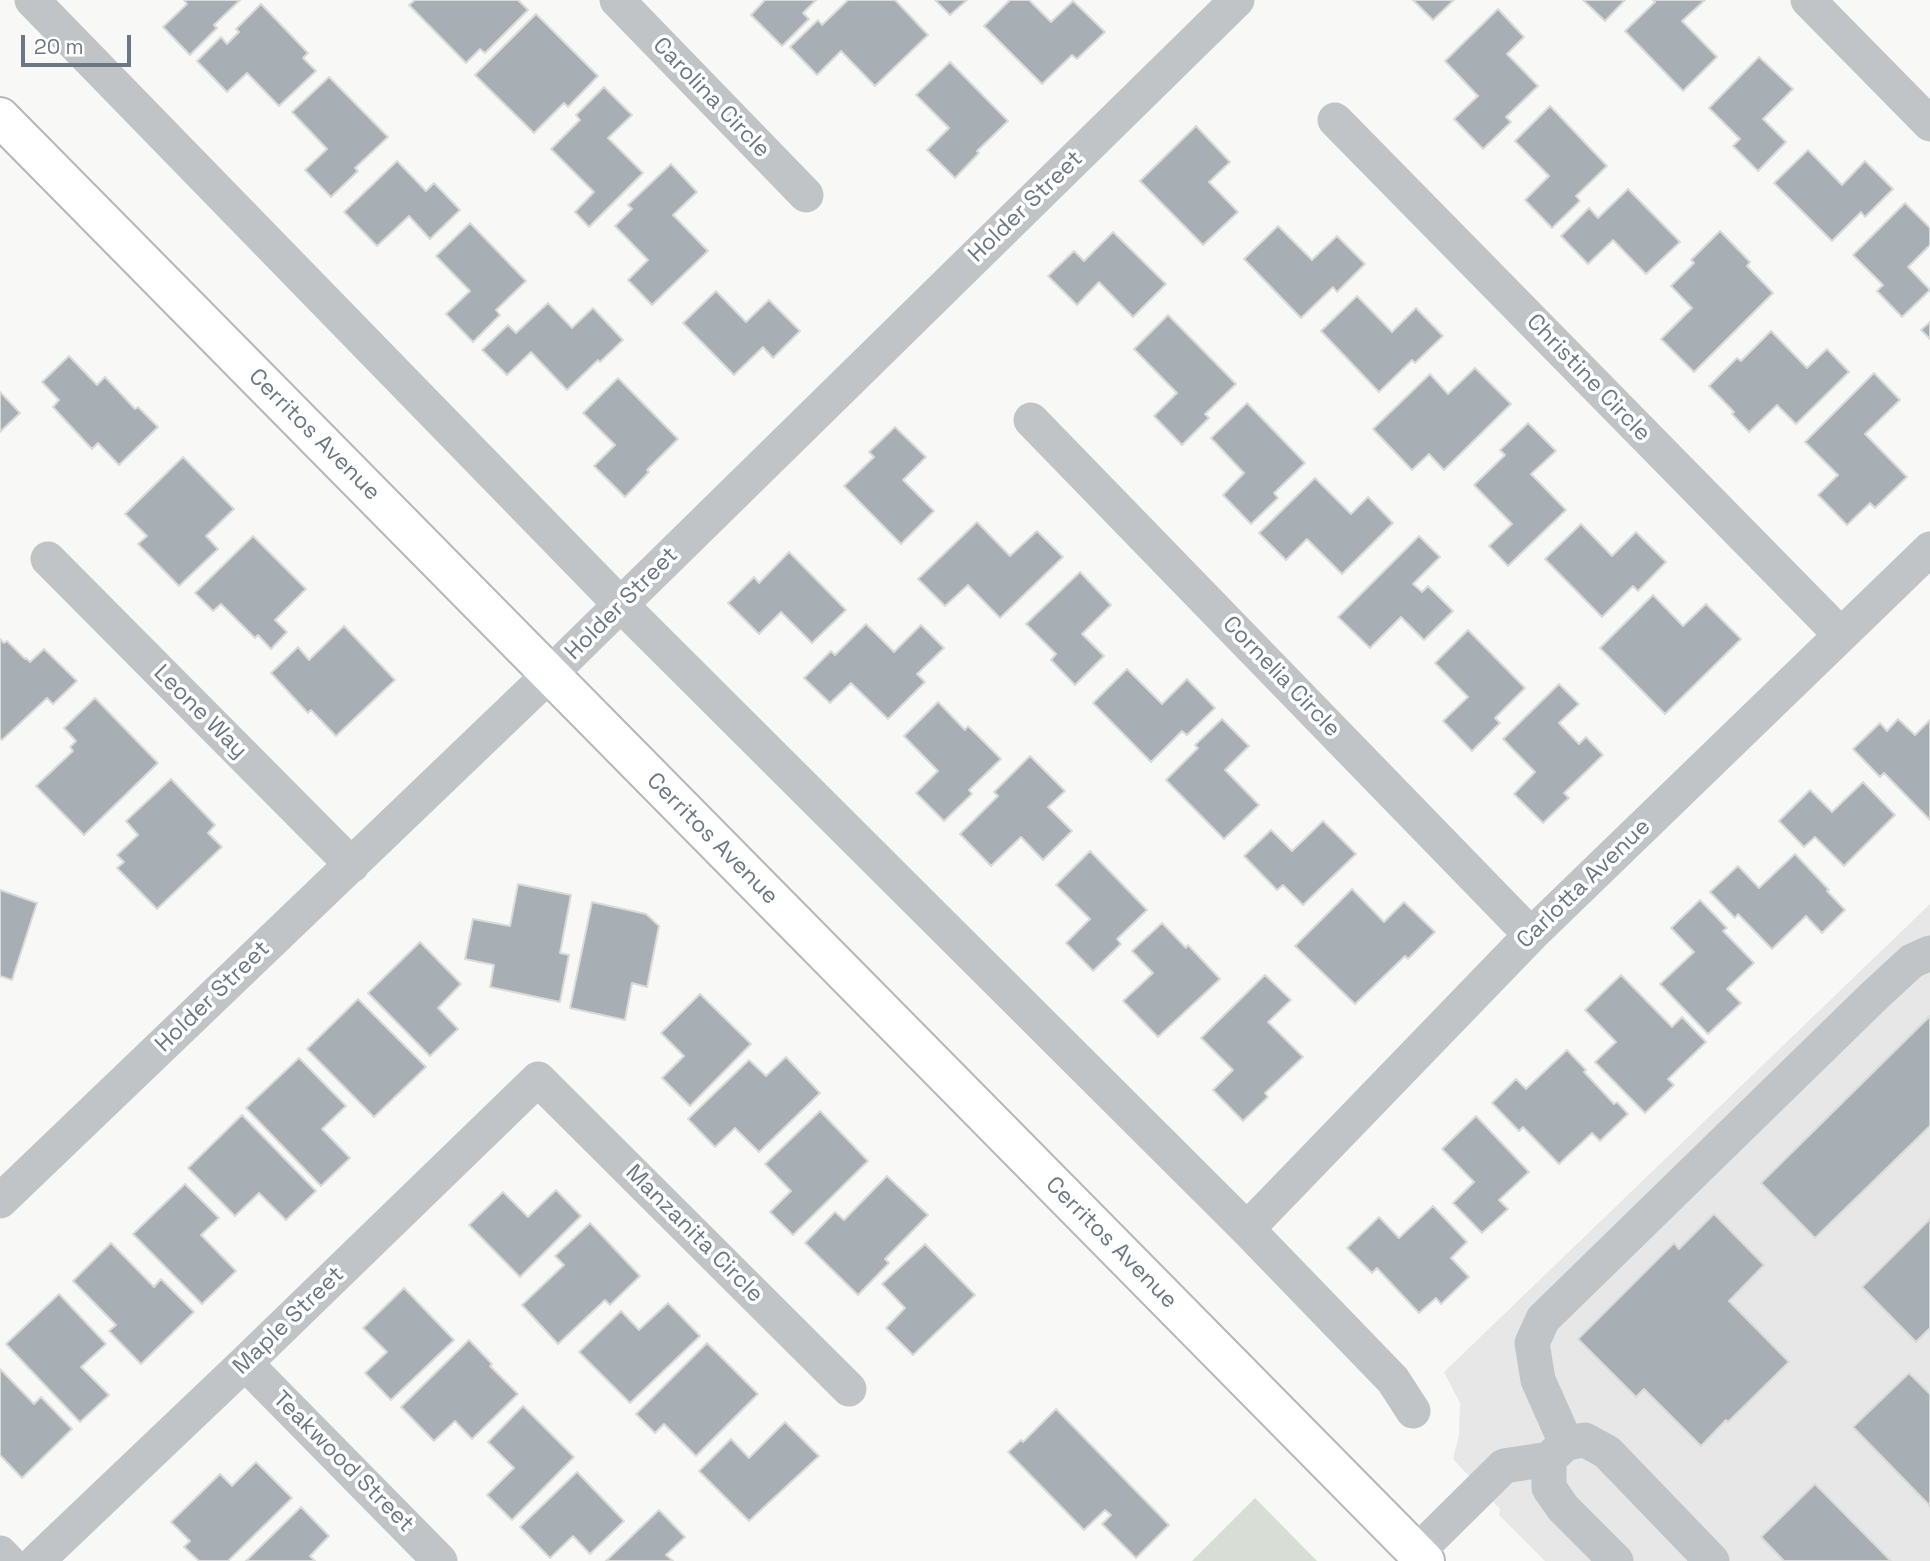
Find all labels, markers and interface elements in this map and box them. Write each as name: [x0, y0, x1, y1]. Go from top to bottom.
scale bar: [24, 21, 135, 65]
street label: Carolina Circle: [647, 32, 775, 164]
text: 20 m: [34, 33, 84, 60]
street label: Holder Street: [963, 146, 1089, 268]
street label: Christine Circle: [1520, 309, 1656, 447]
street label: Cerritos Avenue: [242, 363, 386, 507]
street label: Holder Street: [560, 542, 684, 666]
street label: Cornelia Circle: [1216, 611, 1346, 743]
street label: Leone Way: [148, 660, 252, 764]
street label: Cerritos Avenue: [640, 767, 784, 911]
street label: Carlotta Avenue: [1512, 813, 1656, 955]
street label: Holder Street: [150, 936, 276, 1058]
street label: Manzanita Circle: [619, 1159, 769, 1309]
street label: Cerritos Avenue: [1039, 1171, 1183, 1315]
street label: Maple Street: [228, 1261, 350, 1381]
street label: Teakwood Street: [267, 1386, 419, 1538]

